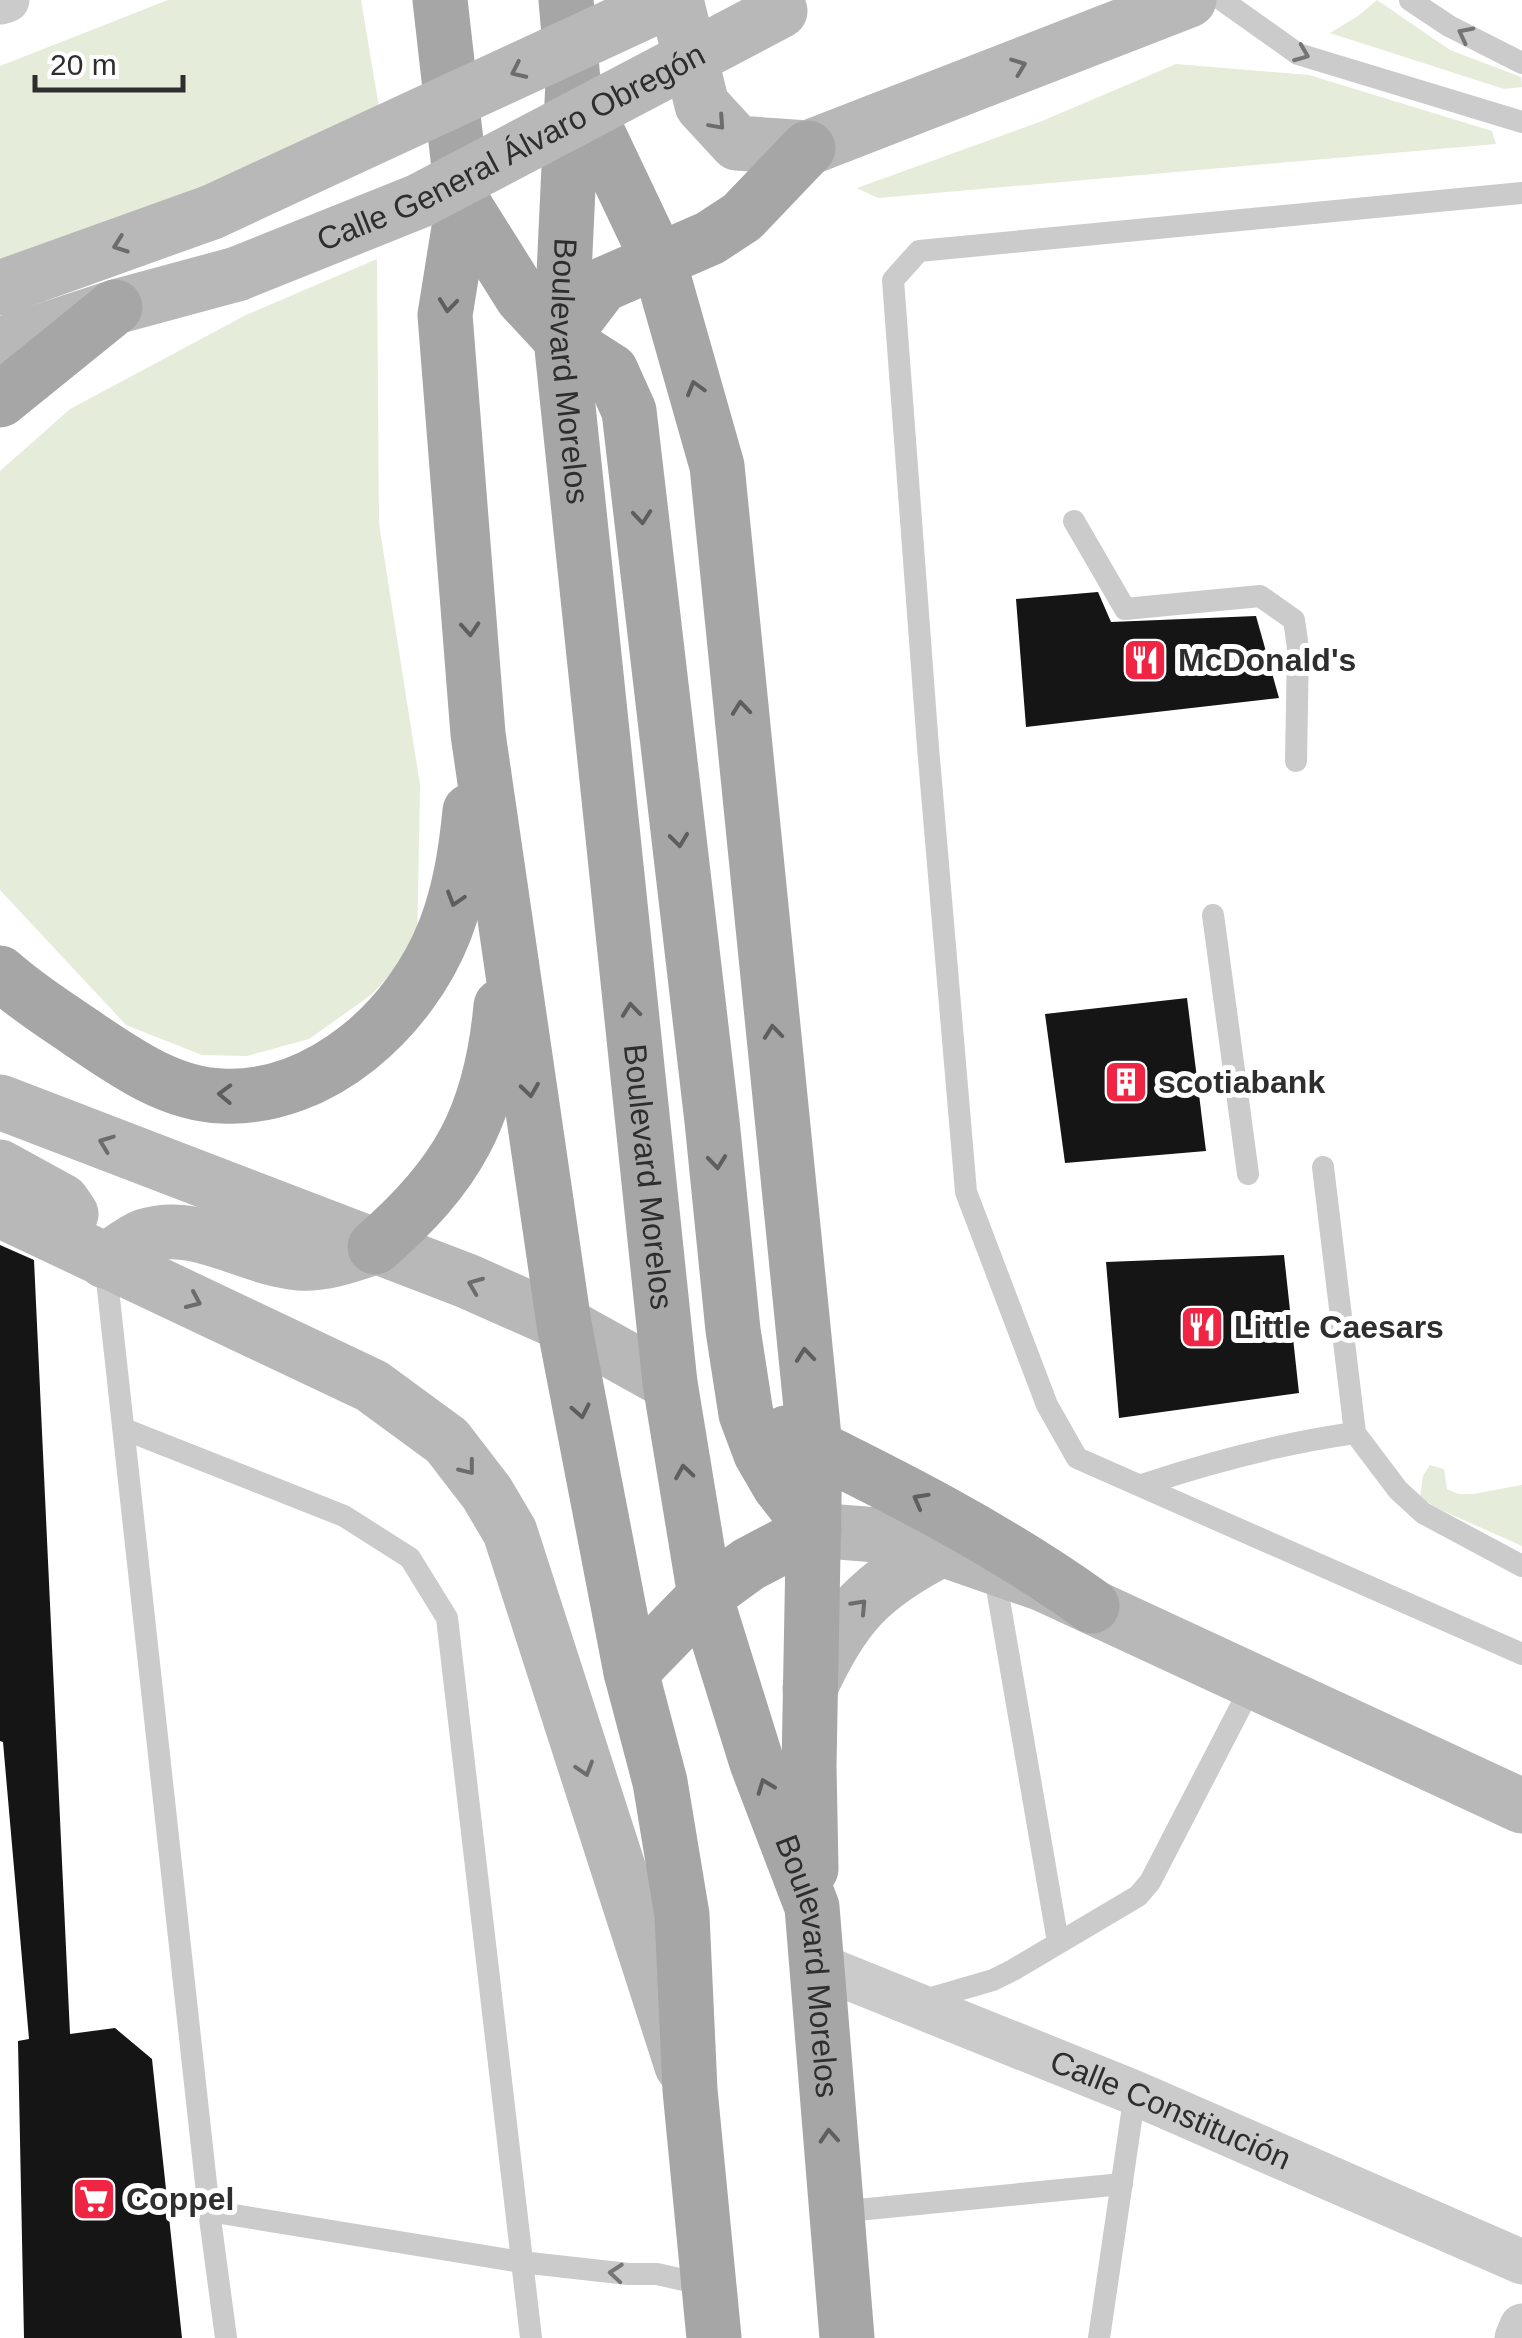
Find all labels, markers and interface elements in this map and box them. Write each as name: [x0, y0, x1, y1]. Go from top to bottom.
one-way arrow: [1457, 27, 1475, 46]
scale bar: [35, 30, 182, 92]
street label: Calle General Álvaro Obregón: [312, 36, 711, 258]
one-way arrow: [1292, 42, 1310, 62]
text: 20 m: [50, 48, 117, 81]
one-way arrow: [510, 58, 528, 78]
one-way arrow: [1009, 58, 1026, 78]
one-way arrow: [706, 111, 724, 130]
one-way arrow: [113, 233, 130, 254]
street label: Boulevard Morelos: [543, 237, 596, 506]
one-way arrow: [438, 297, 459, 313]
one-way arrow: [686, 380, 707, 397]
one-way arrow: [630, 509, 652, 525]
one-way arrow: [458, 621, 480, 637]
restaurant icon: McDonald's: [1122, 637, 1168, 683]
place label: McDonald's: [1178, 642, 1356, 678]
one-way arrow: [731, 700, 753, 716]
one-way arrow: [668, 832, 689, 848]
one-way arrow: [446, 890, 467, 907]
one-way arrow: [621, 1002, 642, 1018]
one-way arrow: [763, 1023, 785, 1039]
street label: Boulevard Morelos: [617, 1042, 680, 1311]
building icon: scotiabank: [1103, 1059, 1149, 1105]
place label: scotiabank: [1158, 1064, 1325, 1100]
one-way arrow: [518, 1082, 539, 1098]
one-way arrow: [217, 1084, 233, 1105]
one-way arrow: [99, 1134, 116, 1155]
one-way arrow: [705, 1155, 727, 1171]
one-way arrow: [467, 1276, 485, 1296]
one-way arrow: [184, 1289, 202, 1309]
restaurant icon: Little Caesars: [1179, 1304, 1225, 1350]
place label: Little Caesars: [1234, 1309, 1444, 1345]
one-way arrow: [795, 1347, 817, 1363]
one-way arrow: [570, 1402, 591, 1419]
one-way arrow: [457, 1457, 474, 1475]
one-way arrow: [675, 1464, 696, 1480]
one-way arrow: [912, 1493, 930, 1513]
one-way arrow: [849, 1599, 867, 1618]
one-way arrow: [573, 1759, 594, 1776]
one-way arrow: [757, 1778, 777, 1795]
street label: Boulevard Morelos: [768, 1830, 845, 2099]
street label: Calle Constitución: [1045, 2043, 1296, 2177]
one-way arrow: [819, 2128, 840, 2144]
supermarket icon: Coppel: [71, 2176, 117, 2222]
place label: Coppel: [126, 2181, 234, 2217]
one-way arrow: [607, 2262, 623, 2284]

